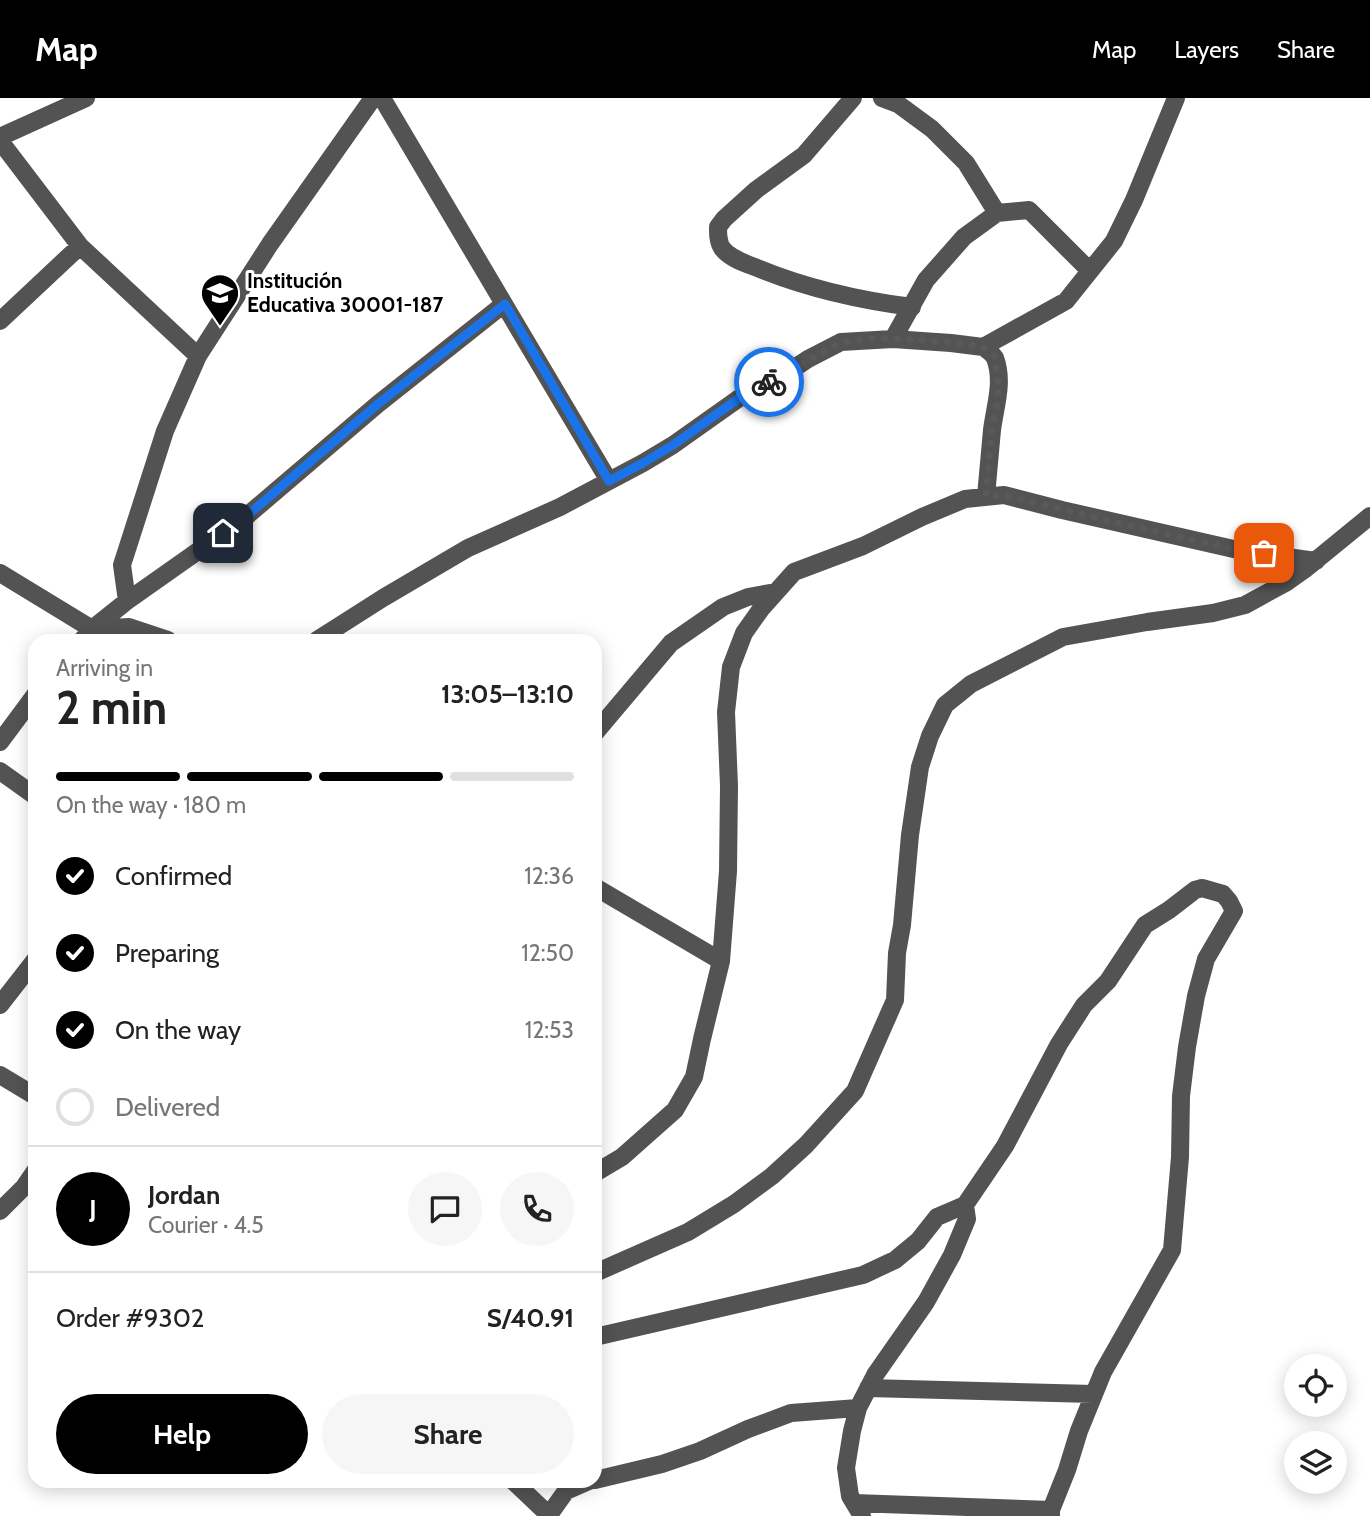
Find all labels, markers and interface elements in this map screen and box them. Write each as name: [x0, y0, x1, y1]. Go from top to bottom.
text: Map: [35, 29, 98, 69]
text: Map: [1092, 35, 1136, 64]
text: Layers: [1174, 35, 1239, 64]
text: Share: [1277, 35, 1335, 64]
place label: Institución Educativa 30001-187: [247, 268, 443, 317]
school or university icon: Institución Educativa 30001-187: [199, 272, 241, 327]
courier: [734, 347, 804, 417]
icon: bike: [750, 363, 788, 401]
pin: [193, 503, 253, 563]
icon: home: [204, 514, 242, 552]
pin: [1234, 523, 1294, 583]
icon: bag: [1245, 534, 1283, 572]
text: Arriving in: [56, 654, 153, 682]
text: 13:05–13:10: [441, 678, 574, 710]
text: 2 min: [56, 680, 167, 736]
text: On the way · 180 m: [56, 791, 246, 819]
icon: check: [56, 857, 94, 895]
text: Confirmed: [115, 860, 232, 892]
text: 12:36: [524, 862, 574, 890]
icon: check: [56, 934, 94, 972]
text: Preparing: [115, 937, 219, 969]
text: 12:50: [521, 939, 574, 967]
icon: check: [56, 1011, 94, 1049]
text: On the way: [115, 1014, 241, 1046]
text: 12:53: [525, 1016, 574, 1044]
text: Delivered: [115, 1091, 220, 1123]
button: chat: [408, 1172, 482, 1246]
button: phone: [500, 1172, 574, 1246]
text: Jordan: [148, 1179, 220, 1211]
text: J: [89, 1193, 97, 1225]
text: Courier · 4.5: [148, 1211, 264, 1239]
text: Order #9302: [56, 1302, 204, 1334]
text: S/40.91: [487, 1302, 574, 1334]
map controls: [1284, 1354, 1347, 1494]
button: locate: [1284, 1354, 1347, 1417]
button: Help: [56, 1394, 308, 1474]
button: Share: [322, 1394, 574, 1474]
button: layers: [1284, 1431, 1347, 1494]

